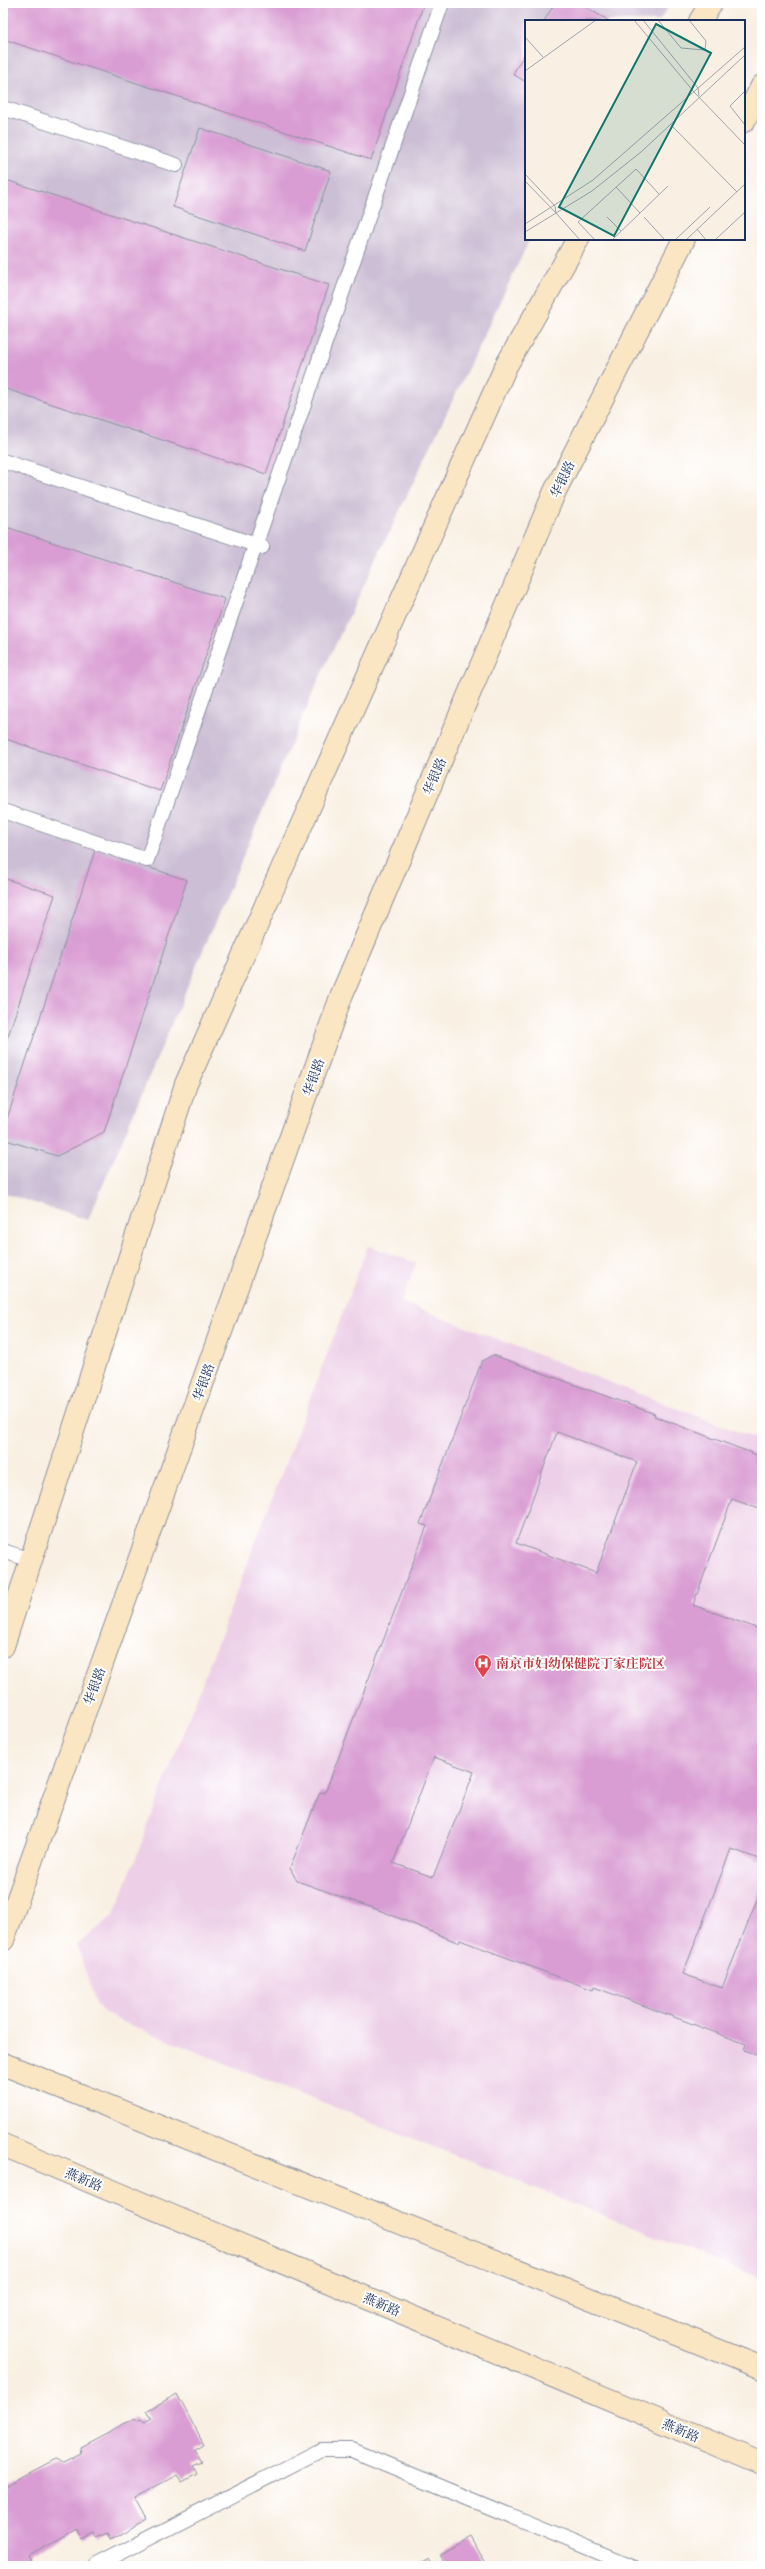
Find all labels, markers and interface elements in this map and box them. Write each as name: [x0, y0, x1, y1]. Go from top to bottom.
inset map: [525, 20, 745, 240]
street label: 华银路: [546, 458, 579, 500]
street label: 华银路: [419, 755, 450, 797]
street label: 华银路: [299, 1056, 328, 1098]
street label: 华银路: [189, 1361, 218, 1403]
hospital icon: 南京市妇幼保健院丁家庄院区: [473, 1653, 493, 1678]
place label: 南京市妇幼保健院丁家庄院区: [496, 1655, 665, 1672]
street label: 华银路: [80, 1665, 109, 1707]
street label: 燕新路: [63, 2164, 105, 2195]
street label: 燕新路: [361, 2289, 403, 2320]
street label: 燕新路: [660, 2415, 702, 2446]

